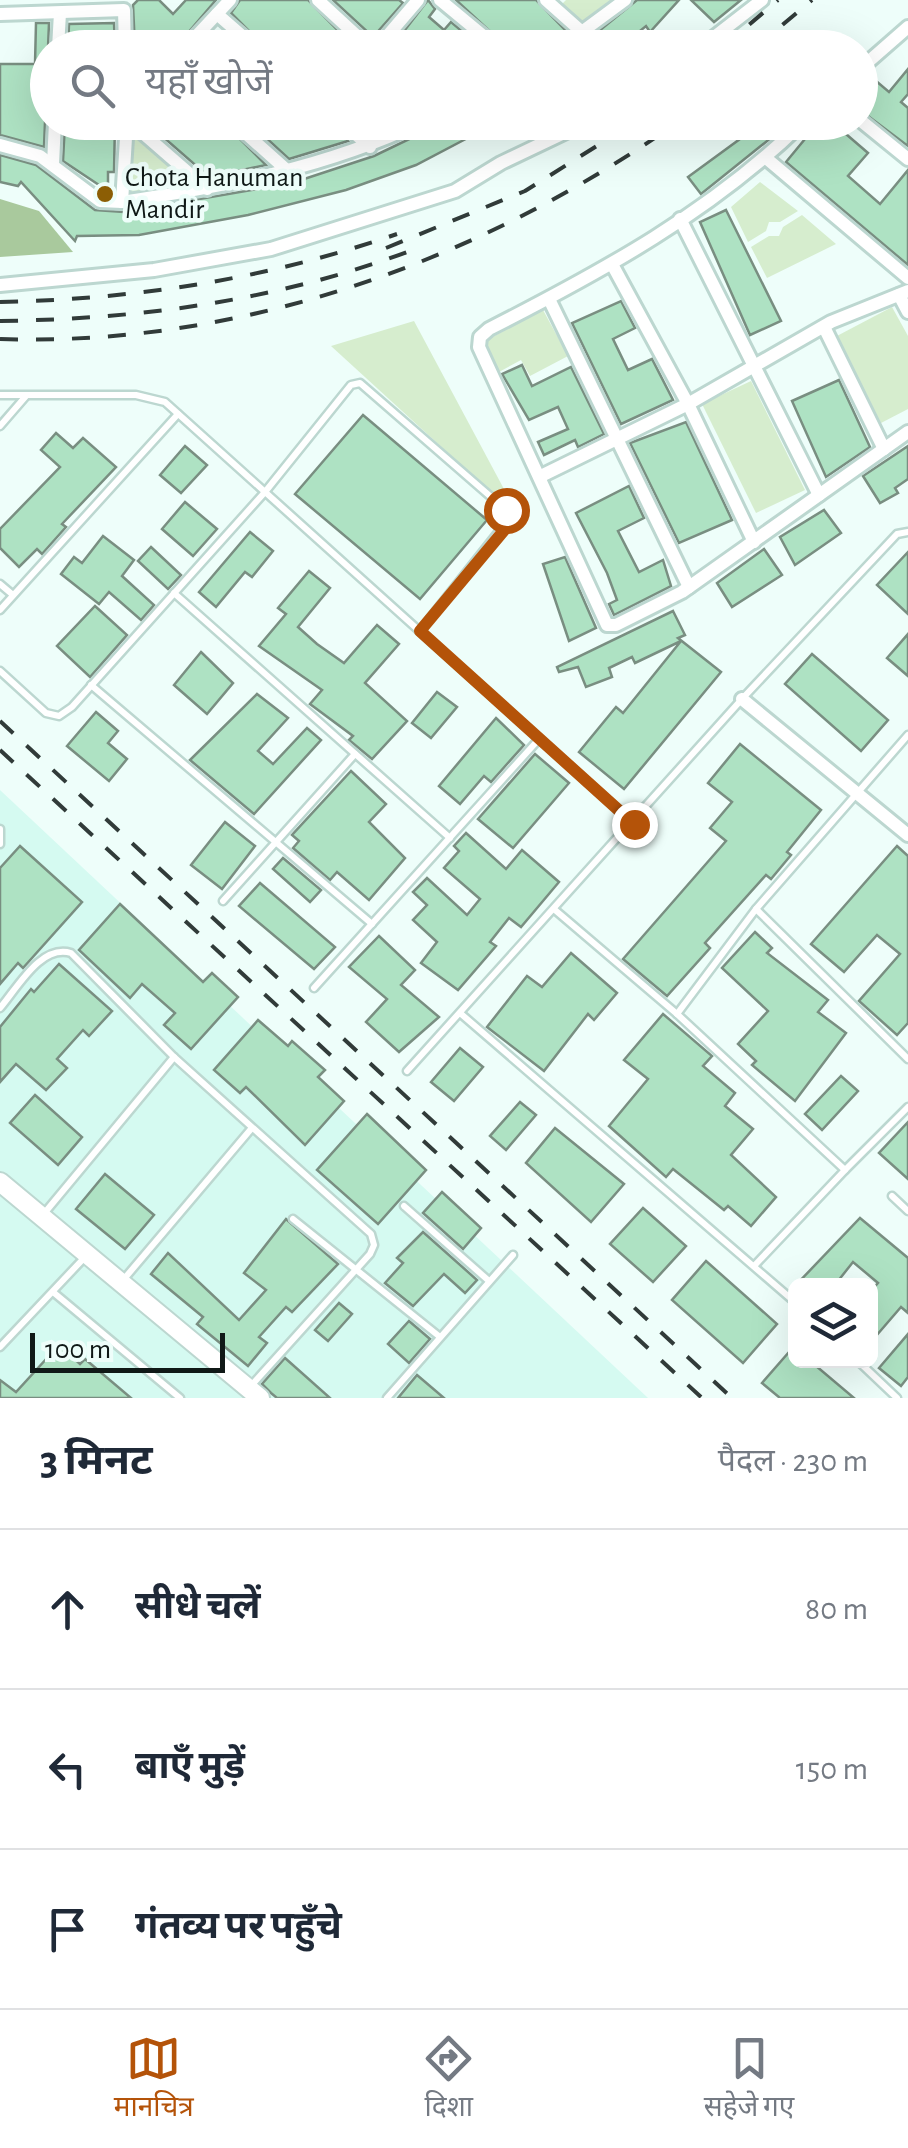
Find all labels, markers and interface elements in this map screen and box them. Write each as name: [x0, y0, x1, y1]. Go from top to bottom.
search box: [30, 30, 878, 140]
icon: search: [65, 58, 120, 113]
text: यहाँ खोजें: [145, 64, 272, 102]
place label: Chota Hanuman Mandir: [125, 164, 304, 224]
marker: Chota Hanuman Mandir: [94, 183, 116, 205]
route start: [484, 488, 530, 534]
route end: [612, 802, 658, 848]
map controls: [788, 1278, 878, 1368]
button: layers: [788, 1278, 878, 1368]
scale bar: [30, 1328, 225, 1372]
text: 100 m: [45, 1336, 111, 1364]
text: 3 मिनट: [40, 1440, 153, 1482]
text: पैदल · 230 m: [718, 1445, 868, 1477]
icon: ahead: [40, 1582, 95, 1637]
text: सीधे चलें: [135, 1588, 261, 1626]
text: 80 m: [805, 1593, 868, 1625]
icon: left: [40, 1742, 95, 1797]
text: बाएँ मुड़ें: [135, 1748, 245, 1786]
text: 150 m: [796, 1753, 868, 1785]
icon: arrive: [40, 1902, 95, 1957]
text: गंतव्य पर पहुँचे: [135, 1908, 342, 1946]
tab: मानचित्र: [114, 2031, 194, 2127]
tab: दिशा: [421, 2031, 476, 2127]
tab: सहेजे गए: [704, 2031, 794, 2127]

